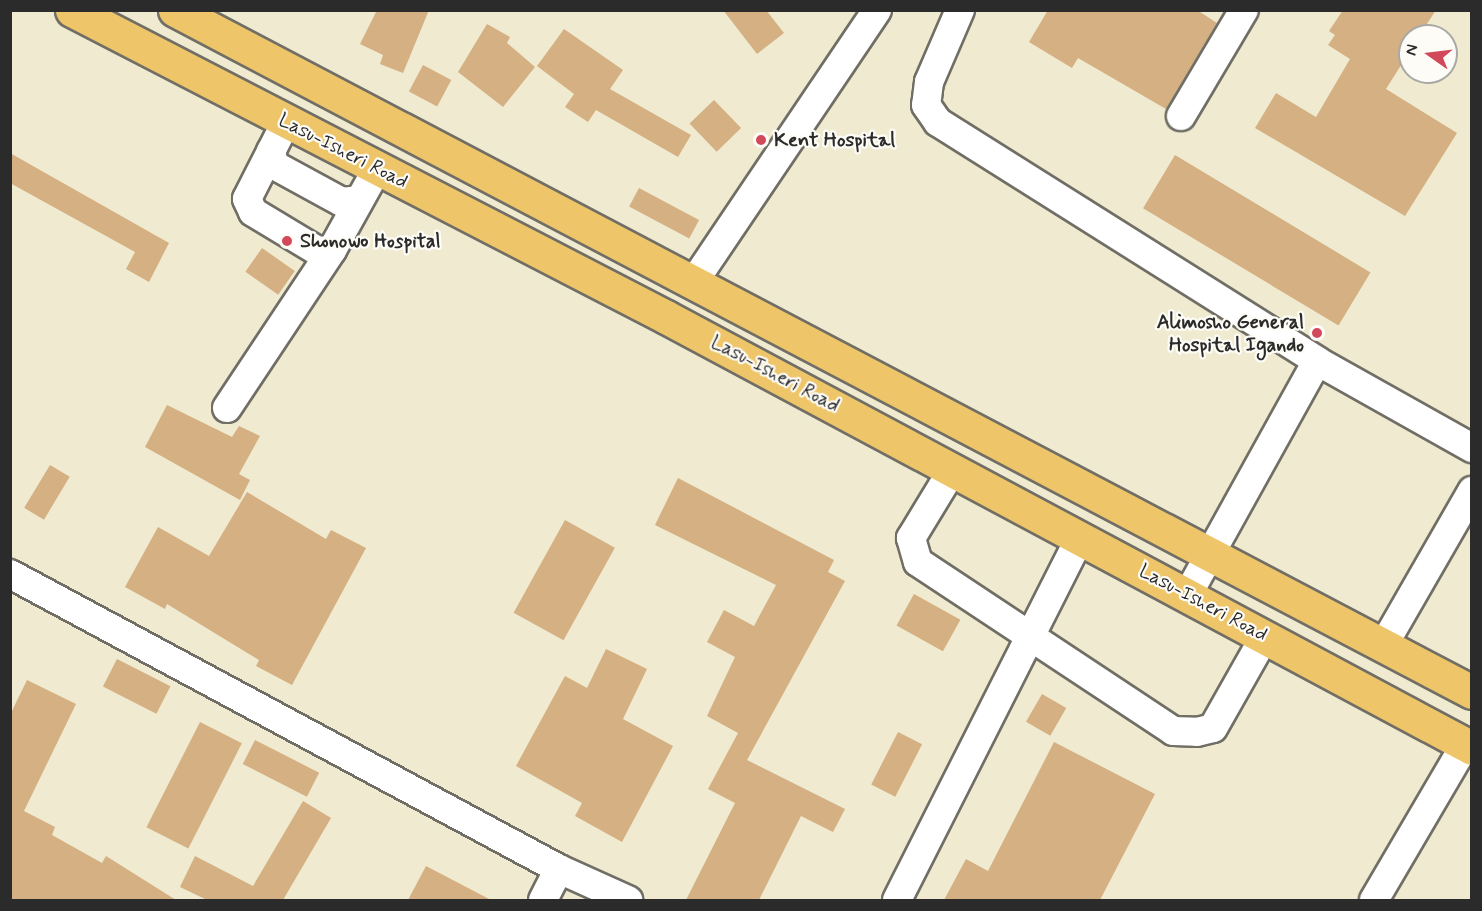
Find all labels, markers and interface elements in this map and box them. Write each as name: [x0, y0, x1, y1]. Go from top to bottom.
north arrow: [1398, 24, 1458, 84]
text: N: [1401, 42, 1423, 58]
street label: Lasu-Isheri Road: [274, 108, 412, 194]
place label: Kent Hospital: [774, 128, 895, 152]
marker: Kent Hospital: [752, 131, 770, 149]
place label: Shonowo Hospital: [300, 229, 445, 253]
marker: Shonowo Hospital: [278, 232, 296, 250]
place label: Alimosho General Hospital Igando: [1155, 310, 1304, 357]
marker: Alimosho General Hospital Igando: [1308, 324, 1326, 342]
street label: Lasu-Isheri Road: [706, 330, 844, 418]
street label: Lasu-Isheri Road: [1134, 559, 1272, 647]

